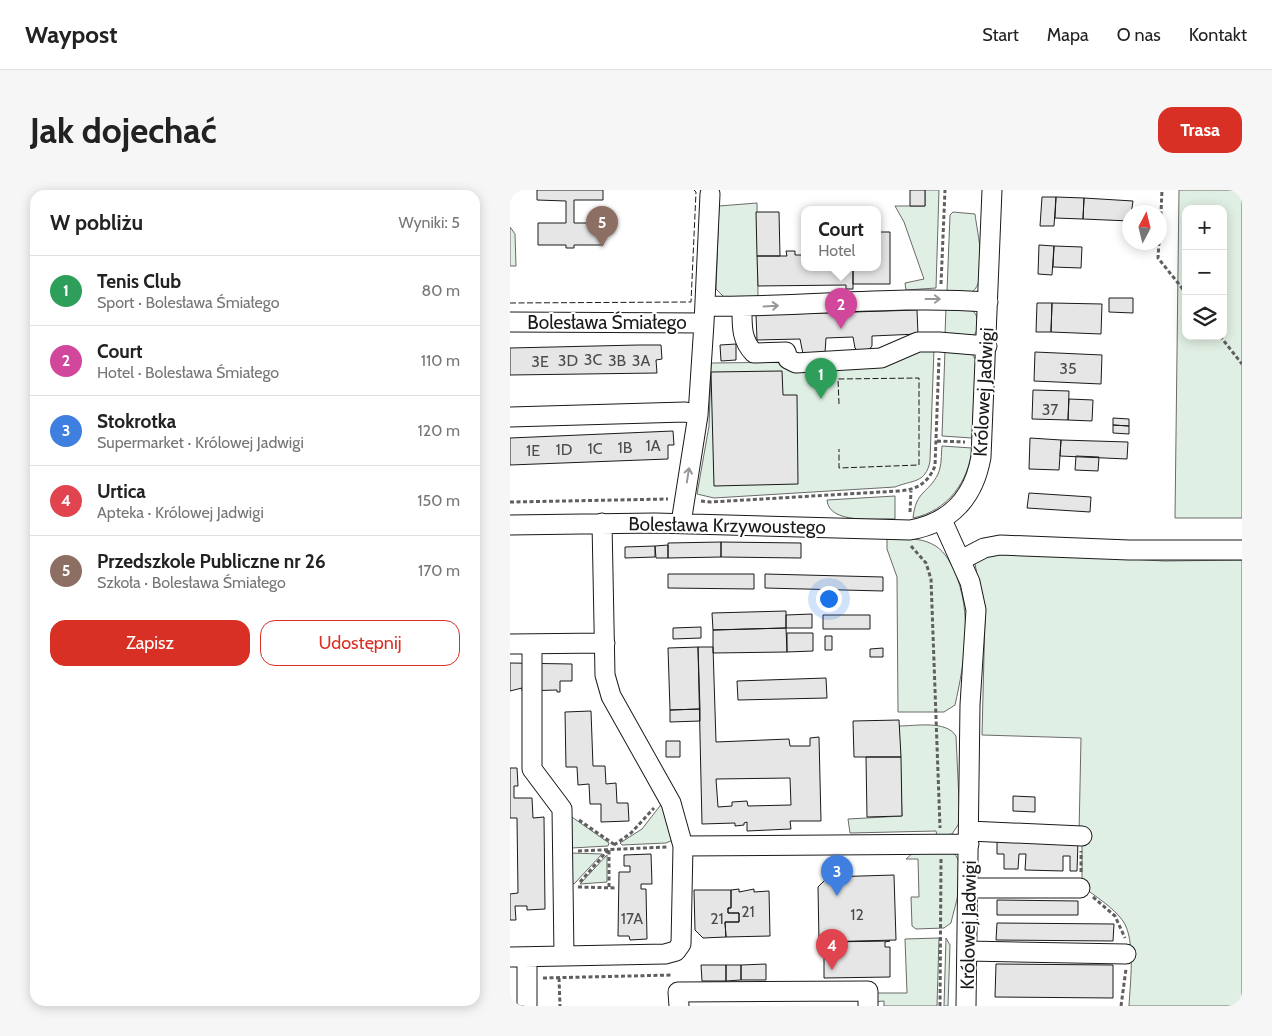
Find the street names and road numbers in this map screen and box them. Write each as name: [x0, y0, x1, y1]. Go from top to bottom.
street label: Bolesława Śmiałego: [527, 310, 687, 334]
street label: Królowej Jadwigi: [969, 327, 998, 457]
street label: Bolesława Krzywoustego: [628, 512, 826, 539]
street label: Królowej Jadwigi: [956, 860, 981, 990]

